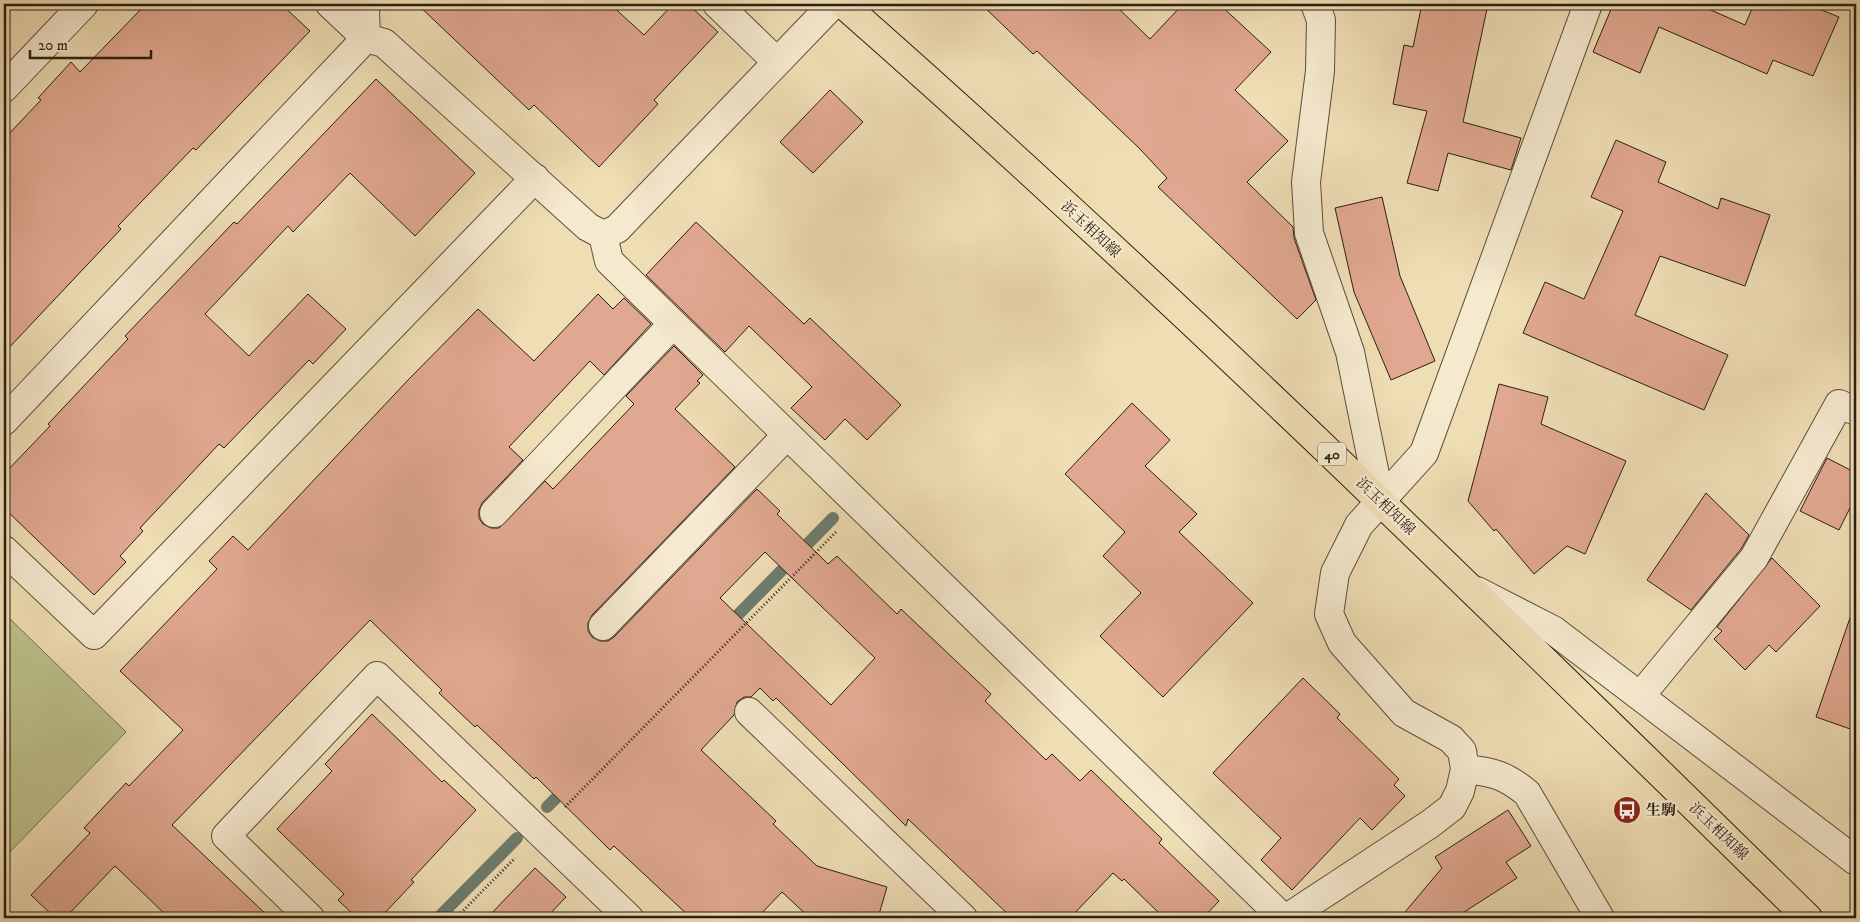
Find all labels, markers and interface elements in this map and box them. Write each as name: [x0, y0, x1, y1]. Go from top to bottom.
scale bar: [30, 28, 151, 60]
text: 20 m: [38, 36, 68, 55]
street label: 浜玉相知線: [1057, 197, 1125, 262]
road number: 40: [1318, 442, 1346, 466]
street label: 浜玉相知線: [1352, 473, 1419, 539]
bus stop icon: 生駒: [1612, 795, 1642, 825]
street label: 浜玉相知線: [1685, 798, 1752, 864]
place label: 生駒: [1646, 801, 1676, 820]

